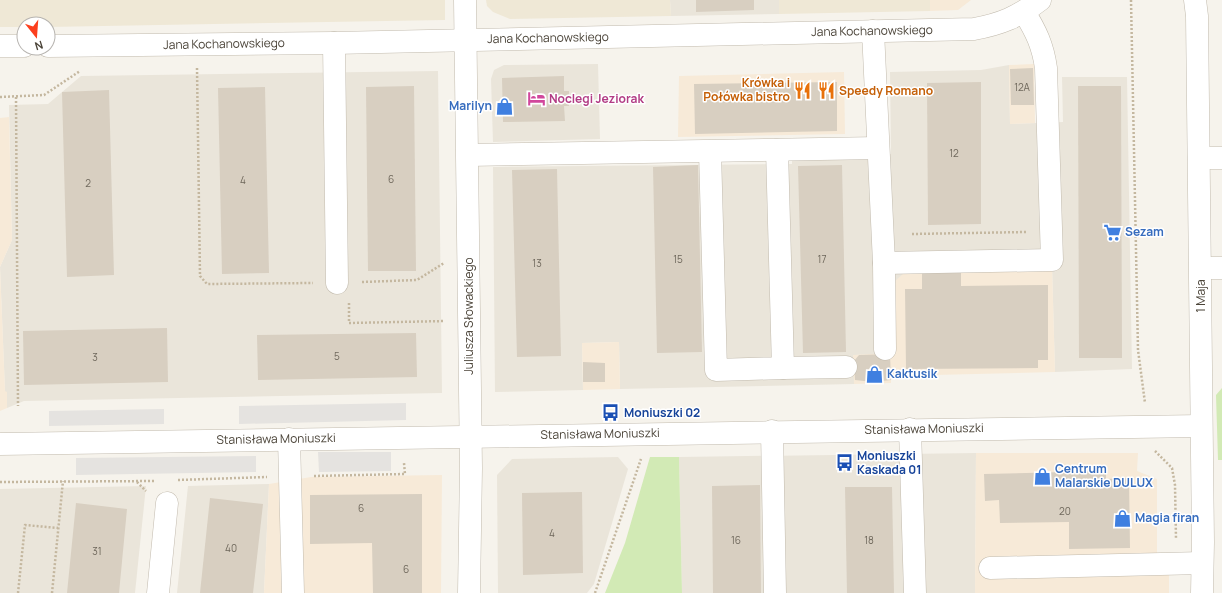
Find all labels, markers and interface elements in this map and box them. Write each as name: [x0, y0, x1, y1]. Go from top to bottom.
north arrow: [16, 16, 56, 56]
street label: Jana Kochanowskiego: [811, 21, 933, 40]
street label: Jana Kochanowskiego: [487, 28, 609, 47]
street label: Jana Kochanowskiego: [163, 34, 285, 53]
text: N: [33, 38, 45, 54]
place label: Krówka i Połówka bistro: [703, 74, 790, 105]
restaurant icon: Krówka i Połówka bistro: [793, 80, 813, 100]
house number: 12A: [1014, 80, 1031, 94]
restaurant icon: Speedy Romano: [816, 81, 836, 101]
place label: Speedy Romano: [839, 82, 933, 99]
hotel icon: Noclegi Jeziorak: [526, 89, 546, 109]
place label: Noclegi Jeziorak: [549, 90, 644, 107]
shop icon: Marilyn: [495, 96, 515, 116]
place label: Marilyn: [449, 97, 492, 114]
house number: 12: [949, 146, 959, 160]
house number: 6: [388, 172, 394, 186]
house number: 4: [240, 173, 246, 187]
house number: 2: [85, 176, 91, 190]
supermarket icon: Sezam: [1102, 222, 1122, 242]
place label: Sezam: [1125, 223, 1164, 240]
house number: 15: [673, 252, 683, 266]
house number: 17: [818, 252, 826, 266]
house number: 13: [532, 256, 542, 270]
street label: Juliusza Słowackiego: [460, 257, 477, 375]
street label: 1 Maja: [1192, 279, 1209, 313]
house number: 5: [334, 349, 340, 363]
house number: 3: [92, 350, 98, 364]
shop icon: Kaktusik: [864, 364, 884, 384]
place label: Kaktusik: [887, 365, 938, 382]
bus stop icon: Moniuszki 02: [601, 403, 621, 423]
place label: Moniuszki 02: [624, 404, 700, 421]
street label: Stanisława Moniuszki: [864, 419, 984, 438]
street label: Stanisława Moniuszki: [540, 424, 660, 443]
street label: Stanisława Moniuszki: [216, 429, 336, 448]
place label: Moniuszki Kaskada 01: [857, 447, 921, 478]
bus stop icon: Moniuszki Kaskada 01: [834, 453, 854, 473]
place label: Centrum Malarskie DULUX: [1055, 460, 1153, 491]
shop icon: Centrum Malarskie DULUX: [1032, 466, 1052, 486]
house number: 6: [358, 501, 364, 515]
house number: 20: [1059, 504, 1071, 518]
shop icon: Magia firan: [1112, 508, 1132, 528]
place label: Magia firan: [1135, 509, 1199, 526]
house number: 4: [549, 526, 555, 540]
house number: 16: [731, 533, 741, 547]
house number: 18: [864, 533, 874, 547]
house number: 40: [225, 541, 237, 555]
house number: 31: [92, 544, 102, 558]
house number: 6: [403, 562, 409, 576]

